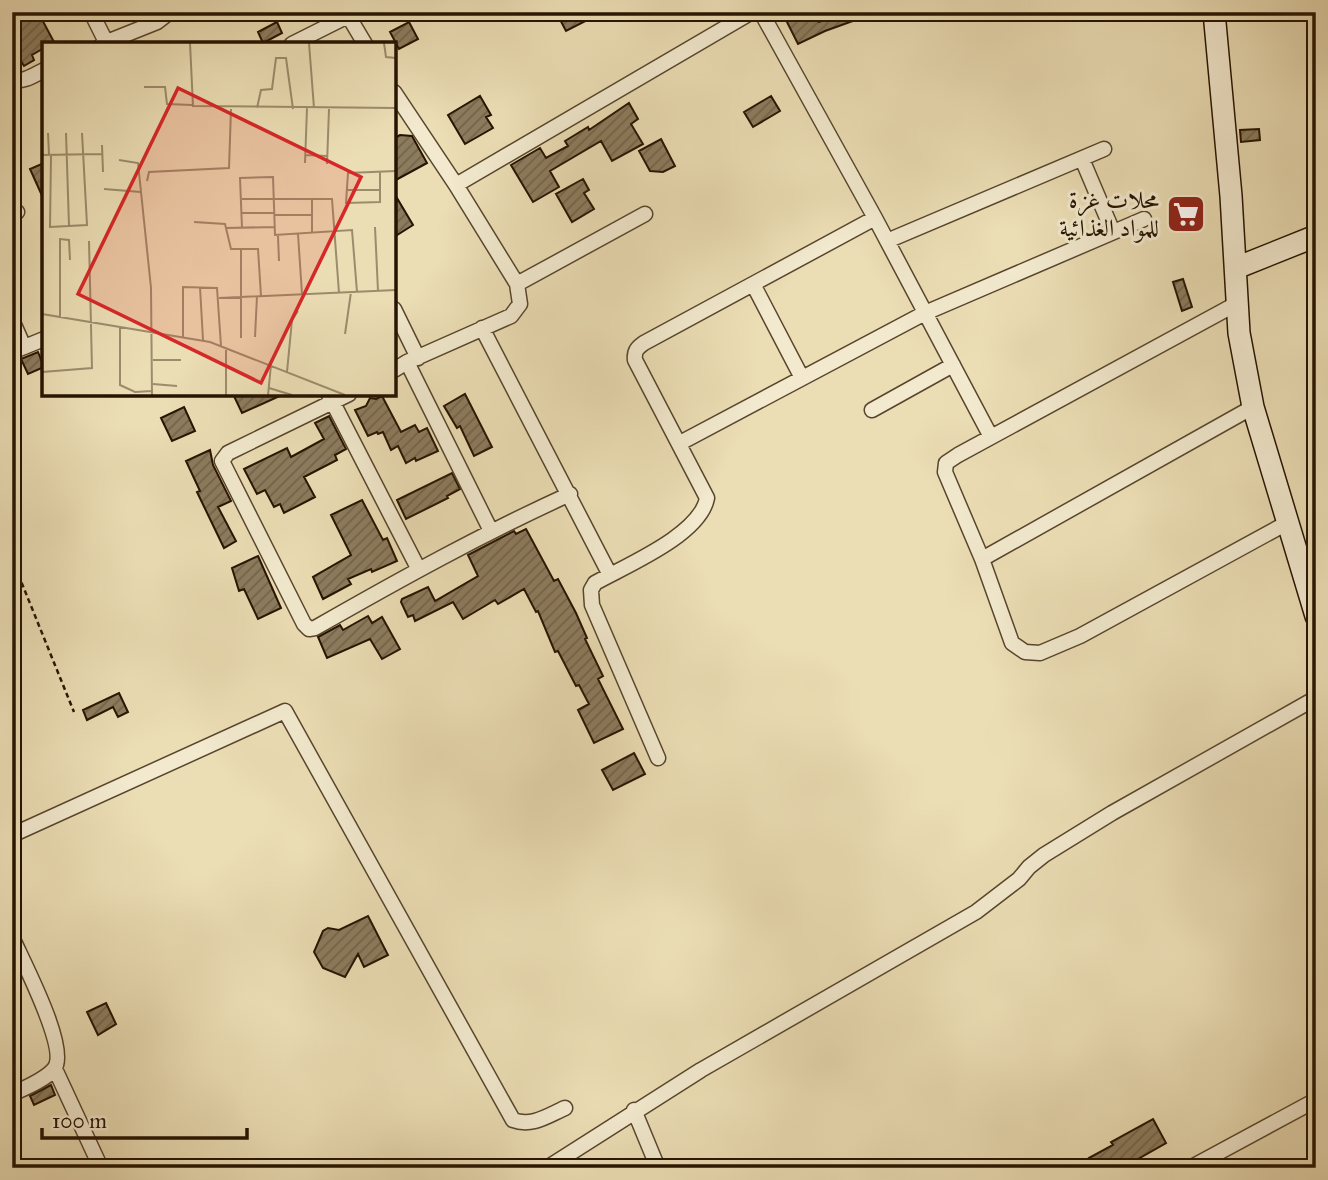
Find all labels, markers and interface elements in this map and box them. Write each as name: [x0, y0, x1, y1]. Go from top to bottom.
inset map: [42, 42, 396, 396]
place label: محلات غزة للمواد الغذائية: [1059, 185, 1159, 243]
supermarket icon: محلات غزة للمواد الغذائية: [1165, 193, 1207, 235]
scale bar: [42, 1096, 247, 1140]
text: 100 m: [52, 1108, 107, 1134]

